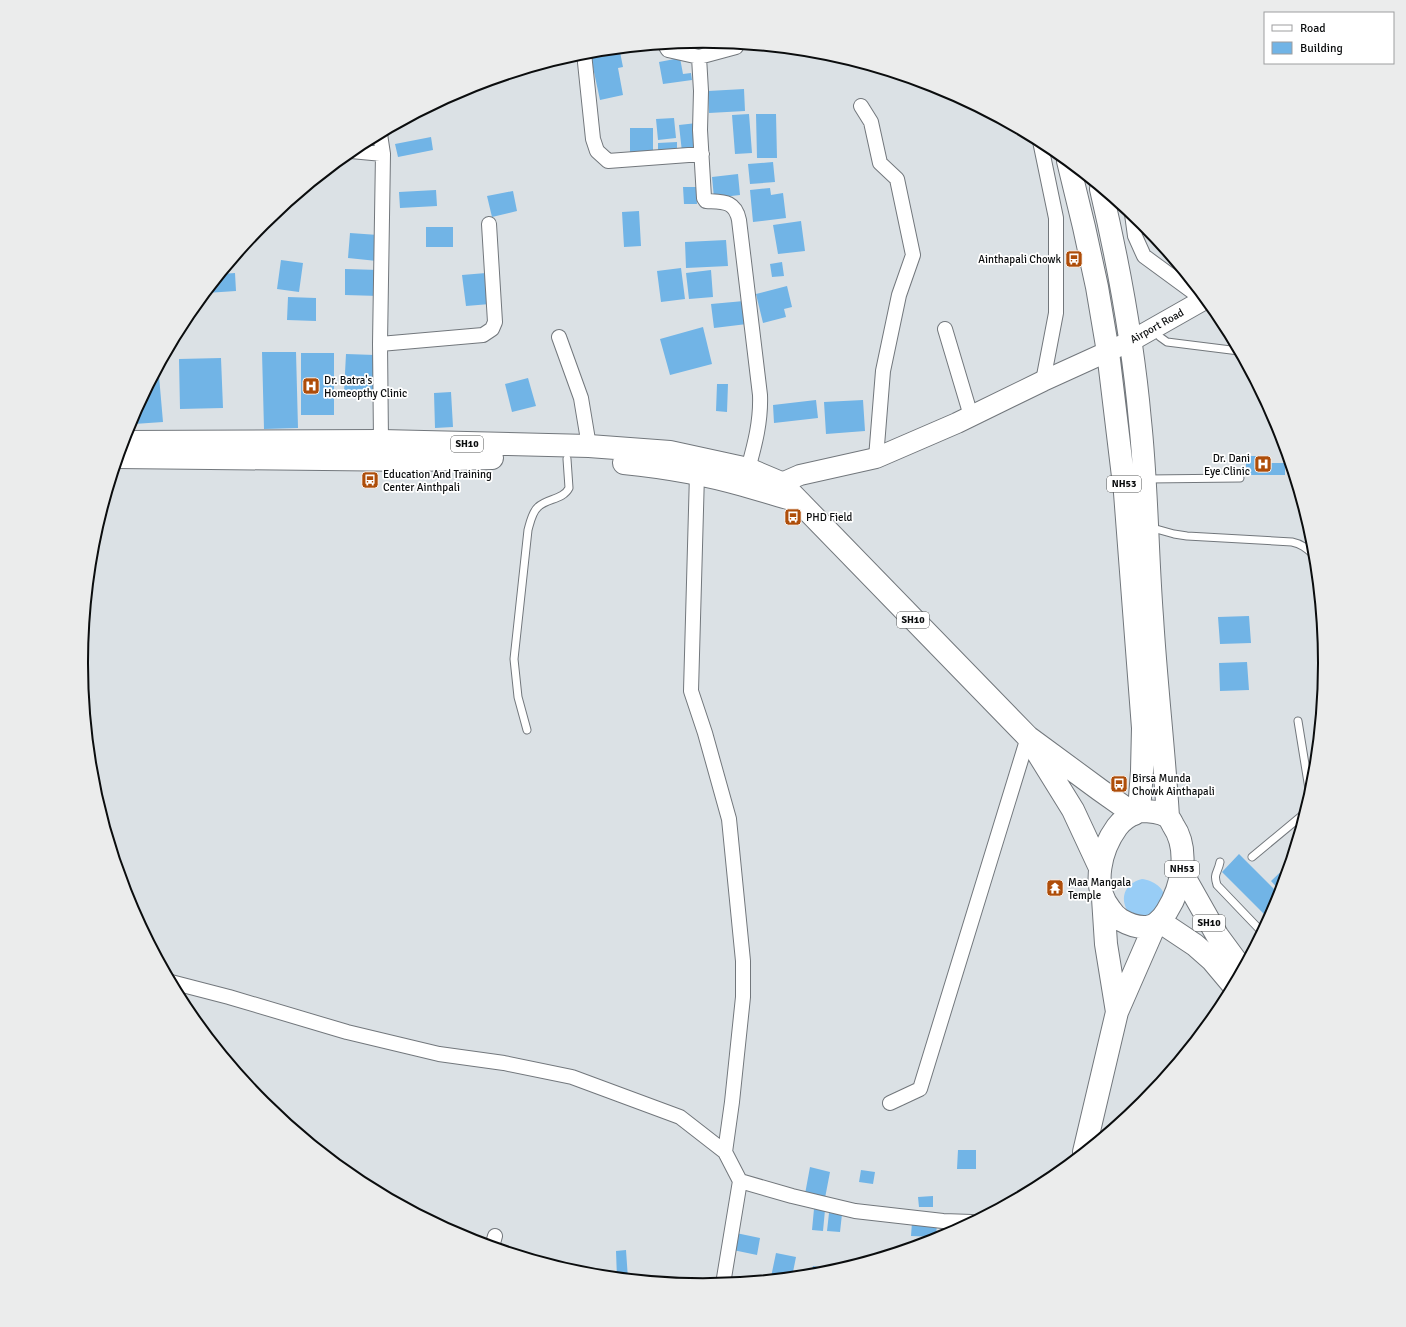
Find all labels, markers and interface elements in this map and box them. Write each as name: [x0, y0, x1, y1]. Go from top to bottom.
legend: [1264, 12, 1394, 64]
text: Road: [1300, 21, 1326, 36]
text: Building: [1300, 41, 1343, 56]
bus stop icon: Ainthapali Chowk: [1064, 249, 1084, 269]
place label: Ainthapali Chowk: [978, 253, 1061, 266]
street label: Airport Road: [1128, 306, 1186, 346]
place label: Dr. Batra's Homeopthy Clinic: [324, 374, 407, 400]
hospital icon: Dr. Batra's Homeopthy Clinic: [301, 376, 321, 396]
road number: SH10: [451, 436, 483, 452]
place label: Dr. Dani Eye Clinic: [1204, 452, 1250, 478]
hospital icon: Dr. Dani Eye Clinic: [1253, 454, 1273, 474]
place label: Education And Training Center Ainthpali: [383, 468, 492, 494]
bus stop icon: Education And Training Center Ainthpali: [360, 470, 380, 490]
road number: NH53: [1107, 476, 1141, 492]
bus stop icon: PHD Field: [783, 507, 803, 527]
place label: PHD Field: [806, 511, 853, 524]
road number: SH10: [897, 612, 929, 628]
place label: Birsa Munda Chowk Ainthapali: [1132, 772, 1215, 798]
bus stop icon: Birsa Munda Chowk Ainthapali: [1109, 774, 1129, 794]
road number: NH53: [1165, 861, 1199, 877]
place label: Maa Mangala Temple: [1068, 876, 1132, 902]
temple icon: Maa Mangala Temple: [1045, 878, 1065, 898]
road number: SH10: [1193, 915, 1225, 931]

